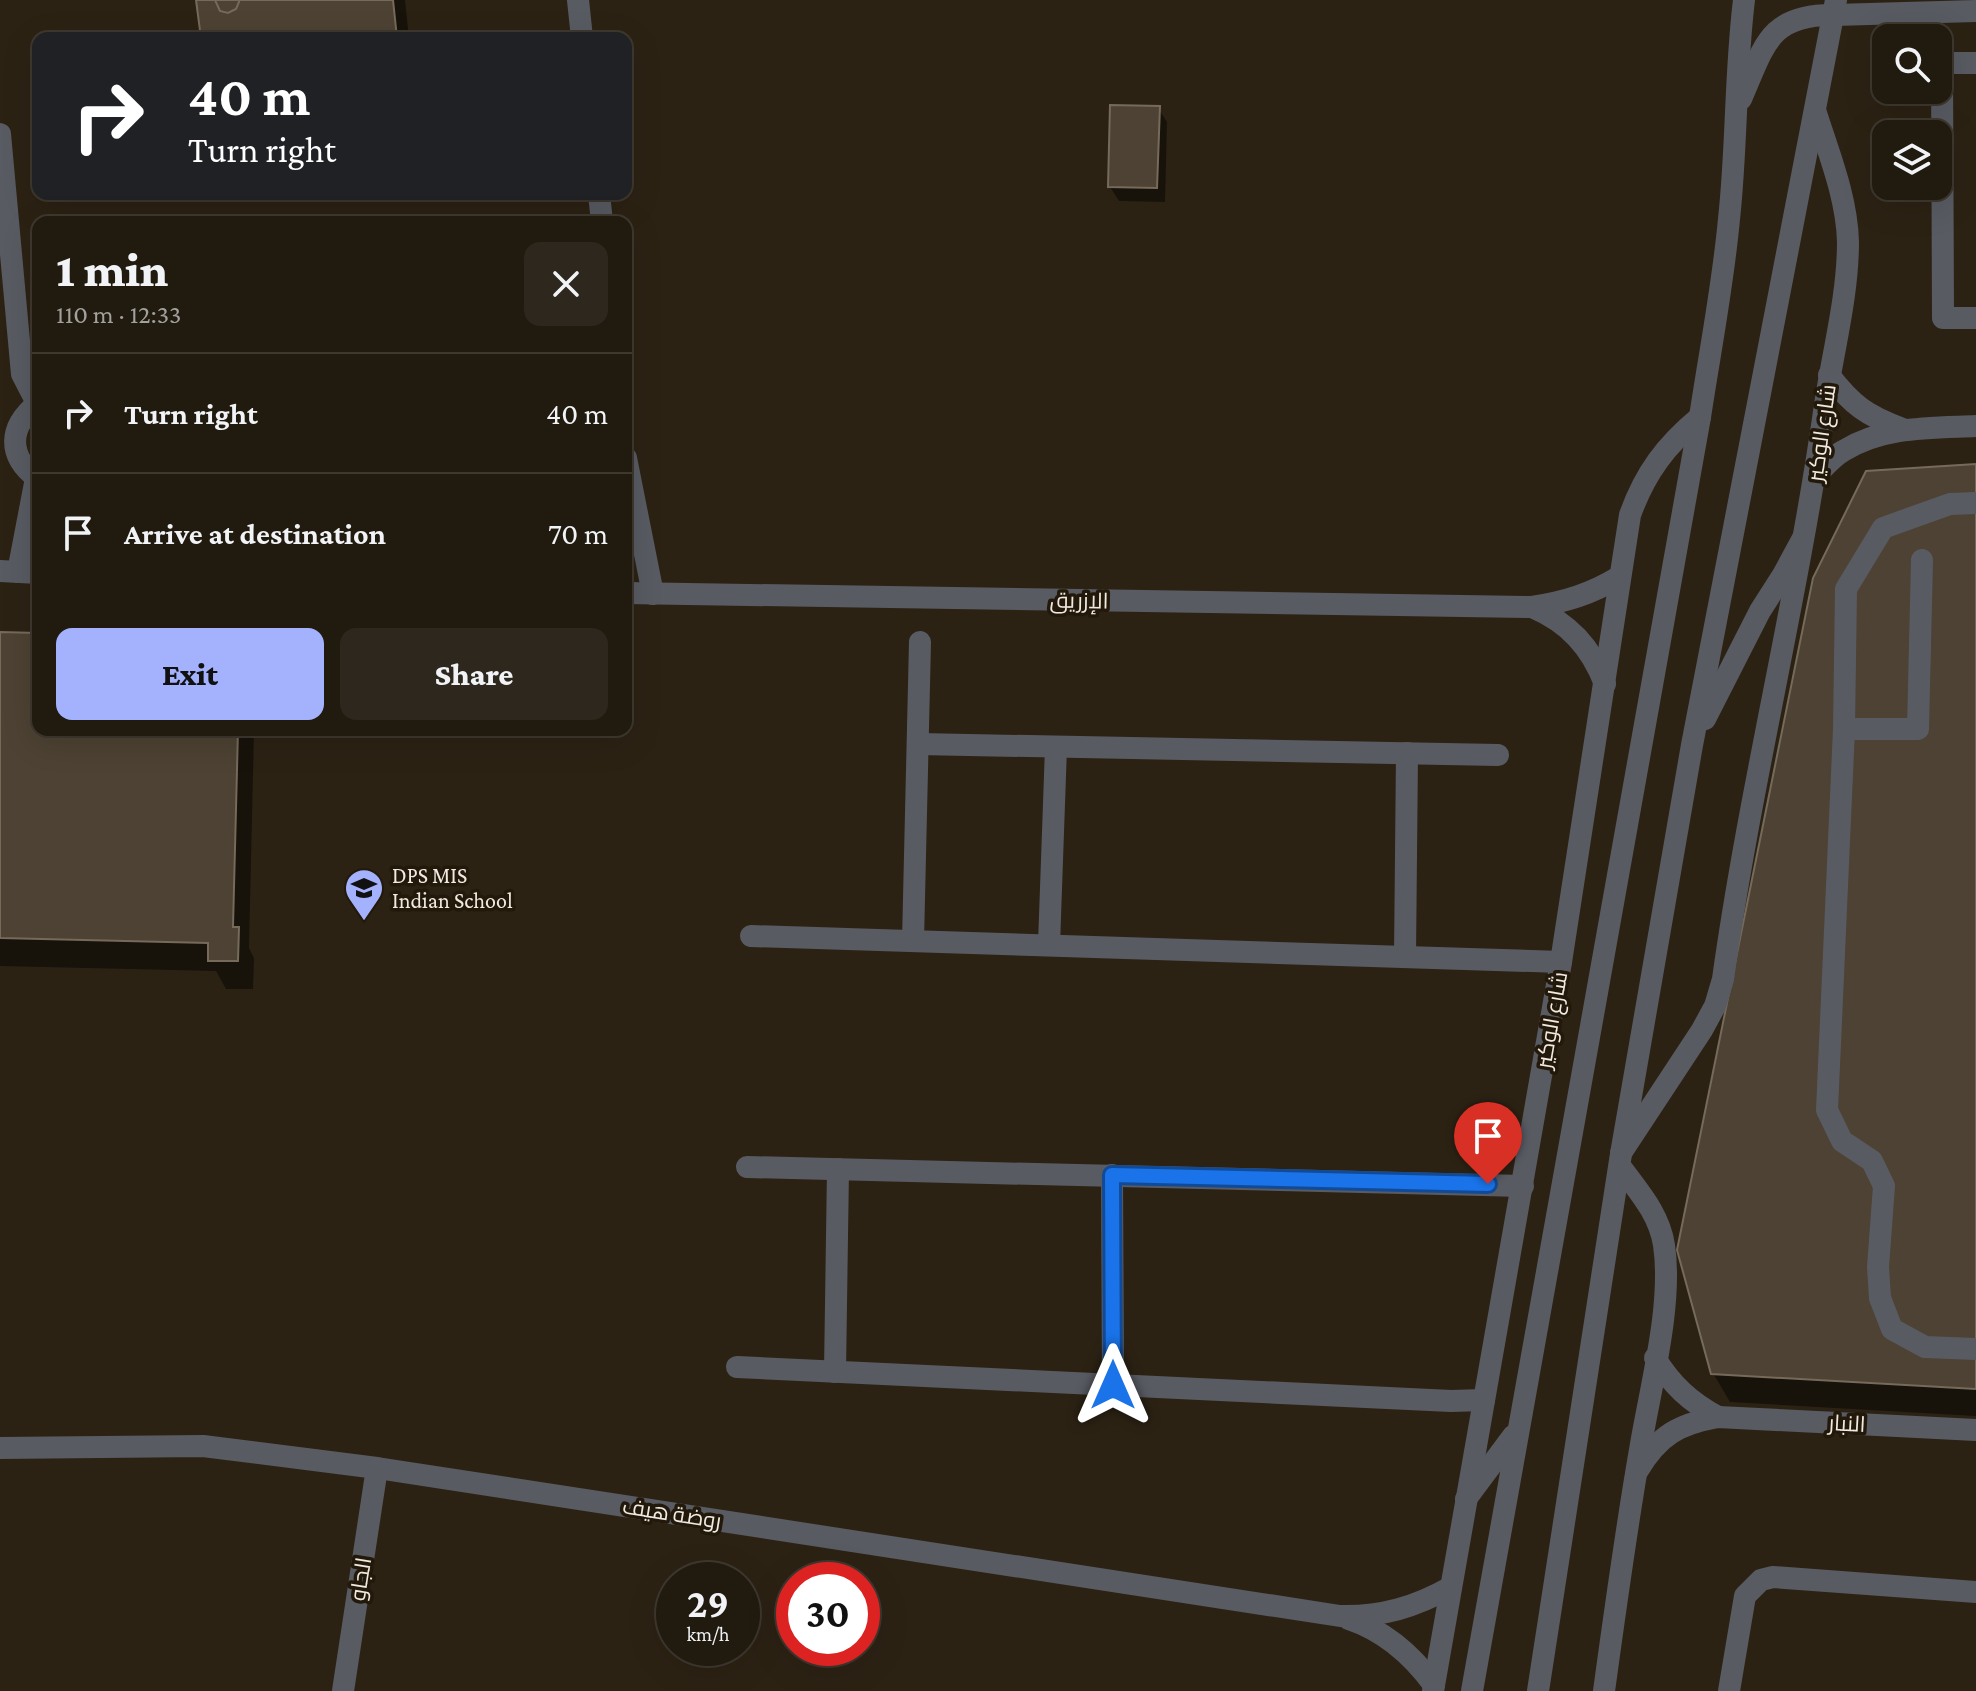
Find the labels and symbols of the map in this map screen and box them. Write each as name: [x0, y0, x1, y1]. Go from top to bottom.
street label: شارع الوكير: [1802, 383, 1843, 486]
street label: الإزريق: [1049, 587, 1109, 616]
place label: DPS MIS Indian School: [392, 863, 513, 913]
school or university icon: DPS MIS Indian School: [343, 867, 385, 922]
street label: شارع الوكير: [1530, 970, 1574, 1073]
pin: [1454, 1102, 1522, 1184]
position arrow: [1071, 1343, 1155, 1427]
street label: النبار: [1826, 1410, 1866, 1437]
street label: روضة هيف: [621, 1493, 723, 1534]
street label: الجاو: [345, 1556, 376, 1603]
speed limit sign: 30: [776, 1562, 880, 1666]

